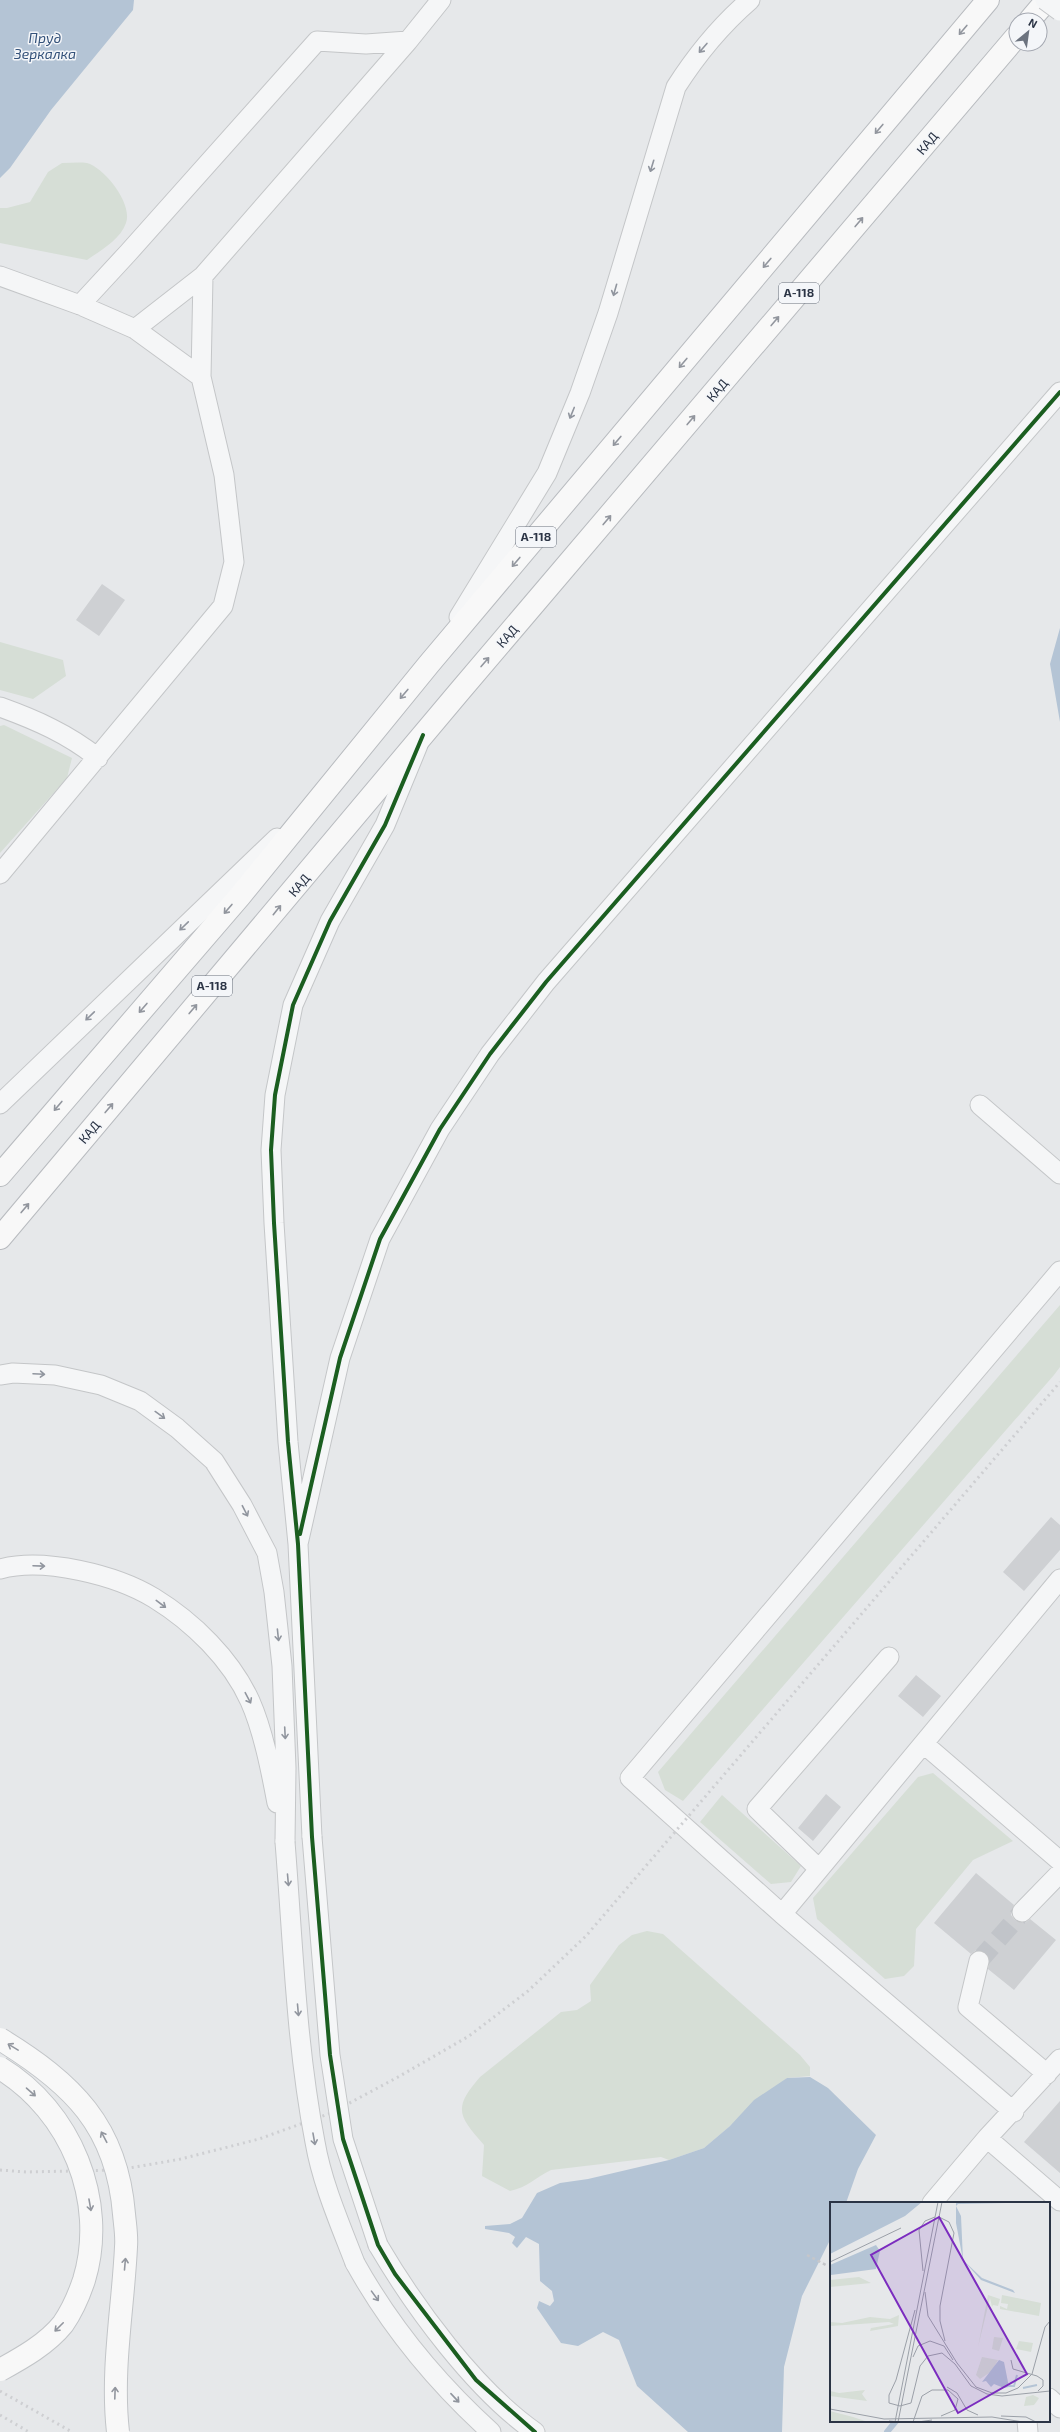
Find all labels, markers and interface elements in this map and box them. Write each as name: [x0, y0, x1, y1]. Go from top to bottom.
north arrow: [1008, 12, 1048, 52]
text: N: [1026, 15, 1040, 30]
one-way arrow: [959, 24, 968, 35]
water label: Пруд Зеркалка: [13, 29, 76, 62]
one-way arrow: [699, 42, 708, 53]
one-way arrow: [875, 124, 884, 135]
street label: КАД: [913, 128, 941, 158]
one-way arrow: [648, 159, 655, 172]
one-way arrow: [855, 217, 864, 227]
one-way arrow: [762, 258, 771, 269]
one-way arrow: [611, 283, 618, 296]
road number: А-118: [779, 283, 819, 303]
one-way arrow: [771, 316, 780, 327]
one-way arrow: [679, 357, 688, 367]
street label: КАД: [703, 375, 731, 405]
one-way arrow: [568, 406, 575, 418]
one-way arrow: [687, 415, 696, 426]
one-way arrow: [613, 435, 622, 446]
one-way arrow: [603, 514, 612, 525]
road number: А-118: [516, 527, 556, 547]
one-way arrow: [511, 556, 520, 567]
street label: КАД: [493, 621, 521, 651]
one-way arrow: [480, 657, 489, 667]
one-way arrow: [400, 689, 409, 700]
street label: КАД: [285, 870, 313, 900]
one-way arrow: [223, 904, 232, 915]
one-way arrow: [273, 905, 282, 916]
one-way arrow: [179, 922, 189, 931]
road number: А-118: [192, 976, 232, 996]
one-way arrow: [138, 1003, 147, 1013]
one-way arrow: [188, 1004, 197, 1014]
one-way arrow: [85, 1011, 95, 1021]
one-way arrow: [54, 1101, 63, 1111]
one-way arrow: [104, 1103, 113, 1114]
street label: КАД: [75, 1117, 103, 1147]
one-way arrow: [21, 1202, 30, 1213]
one-way arrow: [32, 1371, 45, 1378]
one-way arrow: [154, 1411, 165, 1419]
one-way arrow: [242, 1505, 249, 1517]
one-way arrow: [32, 1562, 45, 1570]
one-way arrow: [156, 1599, 167, 1608]
one-way arrow: [275, 1628, 282, 1641]
one-way arrow: [245, 1692, 252, 1704]
one-way arrow: [281, 1726, 288, 1739]
one-way arrow: [284, 1874, 291, 1887]
one-way arrow: [295, 2003, 302, 2016]
one-way arrow: [8, 2043, 19, 2051]
one-way arrow: [26, 2087, 36, 2096]
one-way arrow: [99, 2131, 107, 2143]
one-way arrow: [310, 2132, 318, 2145]
one-way arrow: [86, 2198, 94, 2211]
inset map: [830, 2202, 1050, 2422]
one-way arrow: [121, 2258, 128, 2271]
one-way arrow: [371, 2290, 379, 2301]
one-way arrow: [54, 2322, 64, 2332]
one-way arrow: [112, 2387, 119, 2400]
one-way arrow: [450, 2393, 459, 2403]

